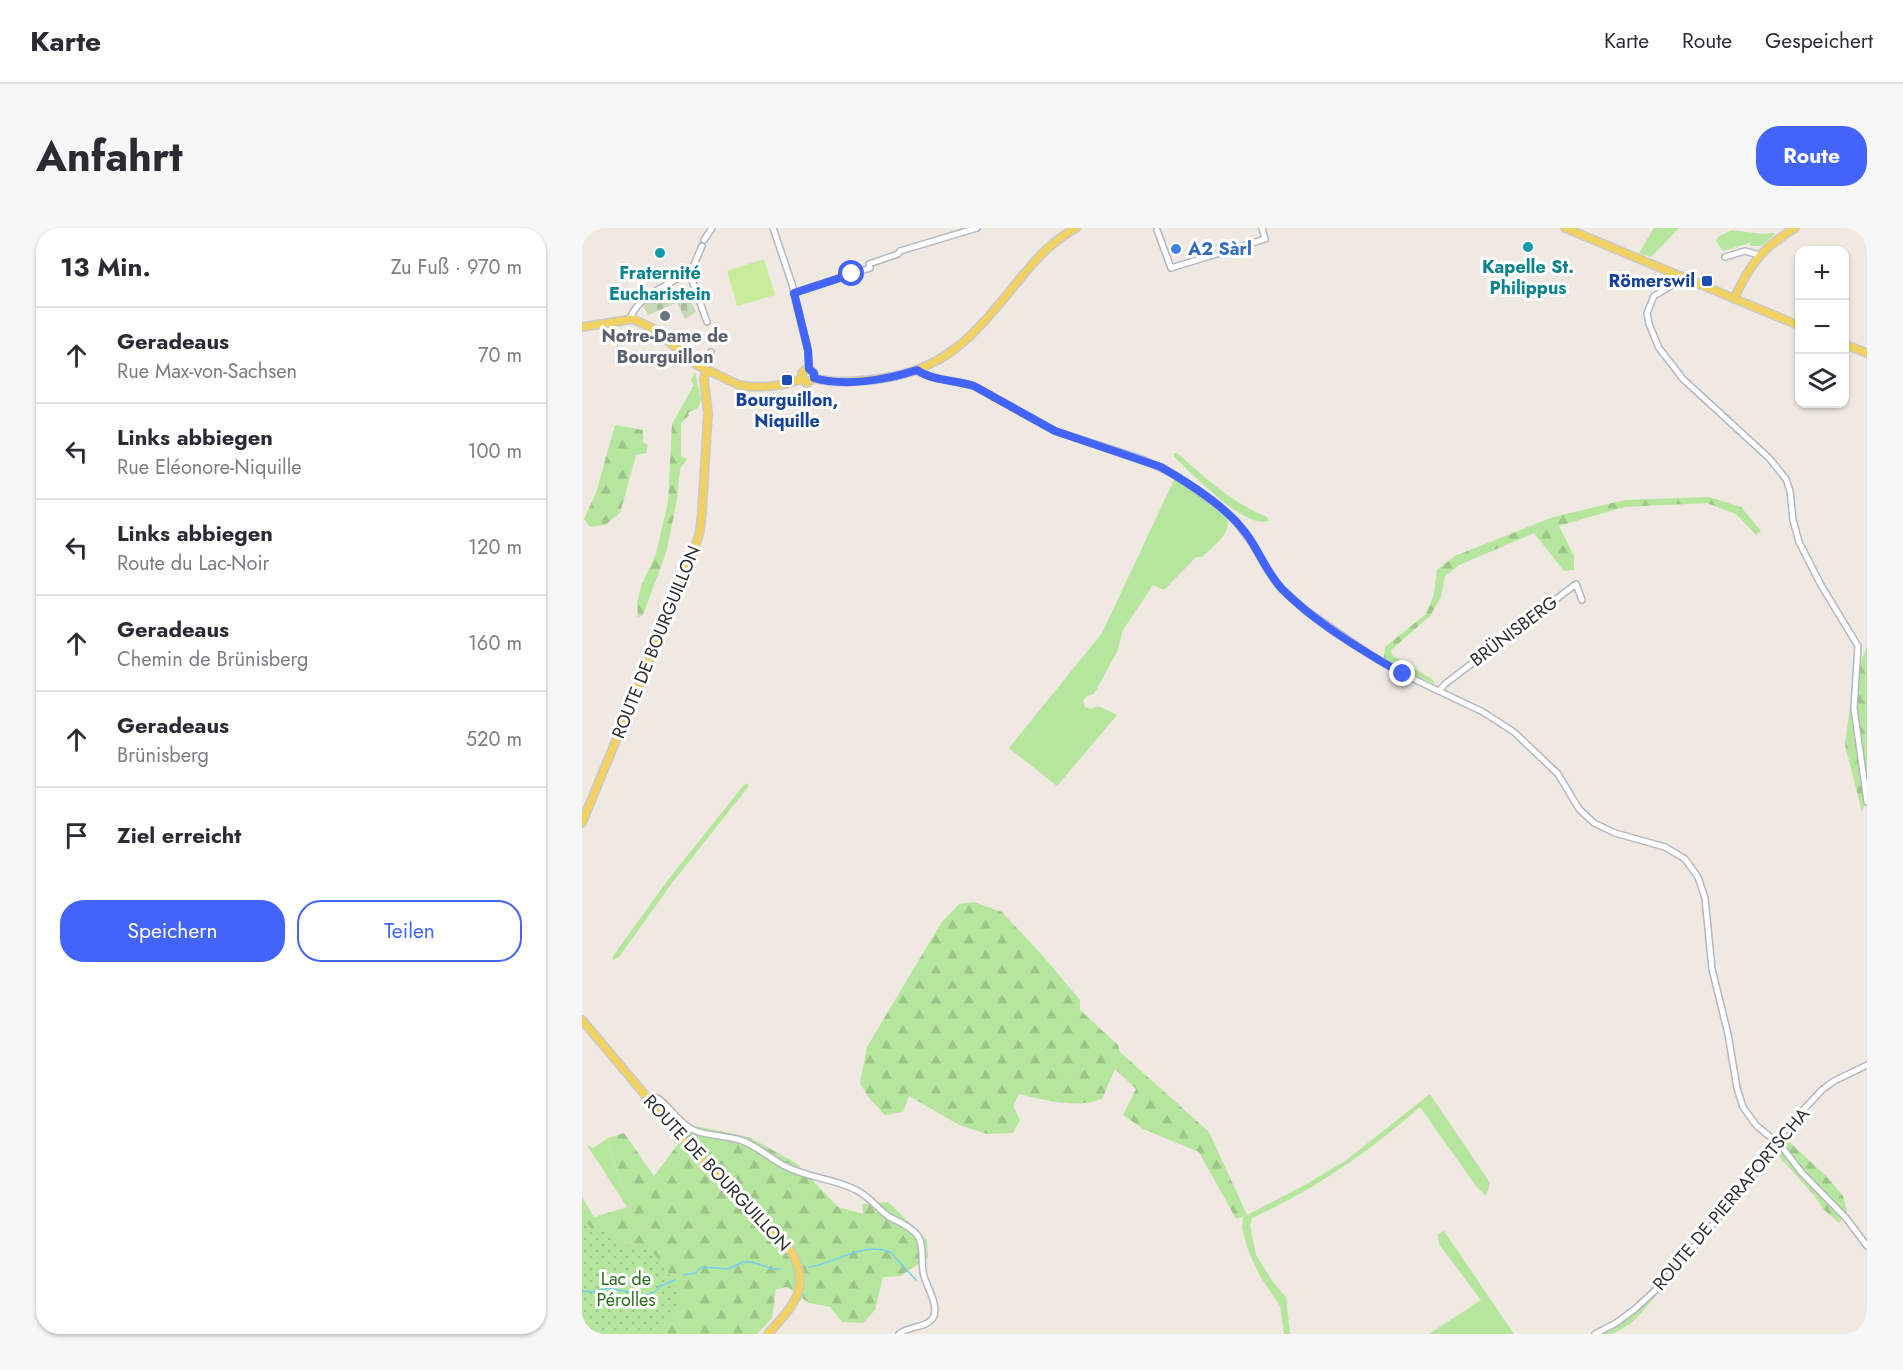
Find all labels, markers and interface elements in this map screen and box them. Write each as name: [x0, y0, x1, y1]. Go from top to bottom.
text: Karte: [30, 21, 101, 62]
text: Karte: [1604, 26, 1649, 56]
text: Route: [1682, 26, 1732, 56]
text: Gespeichert: [1765, 26, 1873, 56]
text: Anfahrt: [36, 126, 183, 187]
button: Route: [1756, 126, 1867, 186]
place label: A2 Sàrl: [1187, 236, 1252, 262]
marker: Kapelle St. Philippus: [1521, 240, 1535, 254]
marker: A2 Sàrl: [1169, 242, 1183, 256]
marker: Fraternité Eucharistein: [653, 246, 667, 260]
map controls: [1795, 246, 1849, 408]
button: +: [1795, 246, 1849, 300]
text: 13 Min.: [60, 248, 151, 286]
text: Zu Fuß · 970 m: [391, 253, 522, 282]
place label: Kapelle St. Philippus: [1482, 254, 1574, 301]
place label: Fraternité Eucharistein: [609, 260, 711, 307]
route start: [838, 260, 864, 286]
place label: Römerswil: [1609, 268, 1695, 294]
marker: Römerswil: [1700, 274, 1714, 288]
button: −: [1795, 300, 1849, 354]
marker: Notre-Dame de Bourguillon: [658, 309, 672, 323]
place label: Notre-Dame de Bourguillon: [602, 323, 728, 370]
text: Geradeaus: [117, 325, 229, 357]
icon: ahead: [60, 339, 93, 372]
text: 70 m: [478, 341, 522, 370]
button: layers: [1795, 354, 1849, 408]
text: Rue Max-von-Sachsen: [117, 357, 297, 386]
marker: Bourguillon, Niquille: [780, 373, 794, 387]
place label: Bourguillon, Niquille: [736, 387, 838, 434]
text: Links abbiegen: [117, 421, 273, 453]
icon: left: [60, 435, 93, 468]
text: 100 m: [467, 437, 522, 466]
text: Rue Eléonore-Niquille: [117, 453, 302, 482]
text: Links abbiegen: [117, 517, 273, 549]
icon: left: [60, 531, 93, 564]
text: 120 m: [468, 533, 522, 562]
street label: ROUTE DE BOURGUILLON: [605, 542, 707, 742]
text: Route du Lac-Noir: [117, 549, 269, 578]
street label: BRÜNISBERG: [1465, 589, 1563, 673]
text: Geradeaus: [117, 613, 229, 645]
icon: ahead: [60, 627, 93, 660]
text: 160 m: [468, 629, 522, 658]
text: Chemin de Brünisberg: [117, 645, 308, 674]
route end: [1389, 660, 1415, 686]
text: Geradeaus: [117, 709, 229, 741]
icon: ahead: [60, 723, 93, 756]
text: 520 m: [466, 725, 522, 754]
text: Brünisberg: [117, 741, 209, 770]
icon: arrive: [60, 819, 93, 852]
text: Ziel erreicht: [117, 819, 241, 851]
button: Speichern: [60, 900, 285, 962]
button: Teilen: [297, 900, 522, 962]
street label: ROUTE DE BOURGUILLON: [637, 1089, 797, 1257]
street label: ROUTE DE PIERRAFORTSCHA: [1647, 1102, 1815, 1296]
park label: Lac de Pérolles: [596, 1266, 656, 1313]

